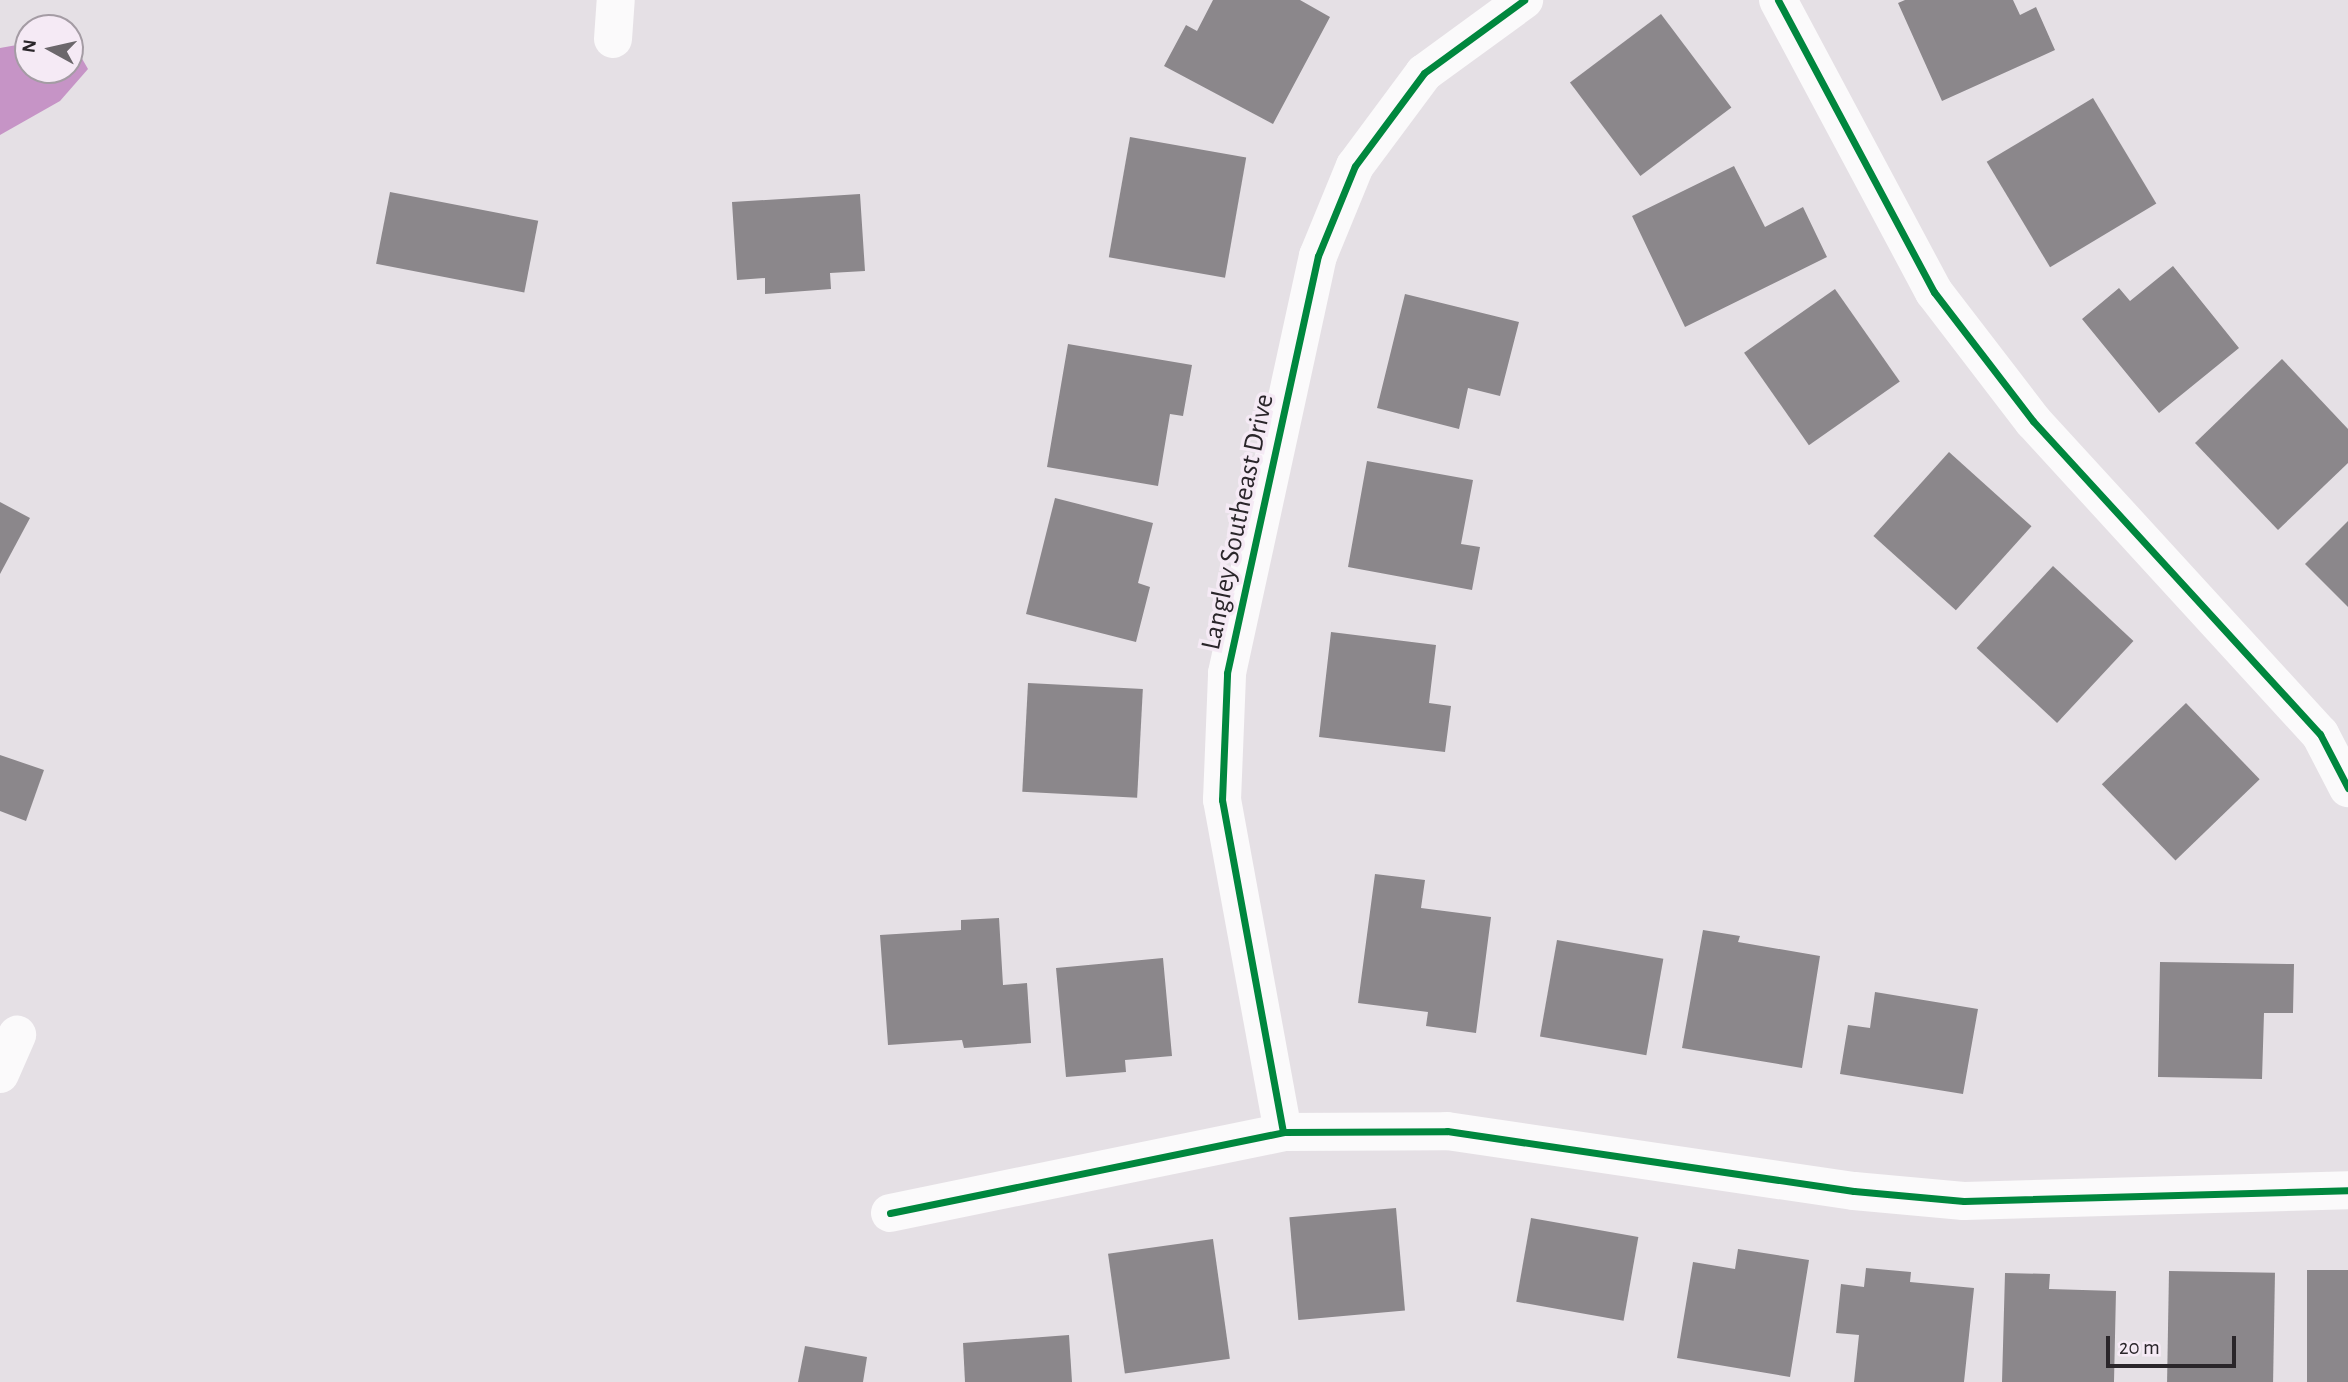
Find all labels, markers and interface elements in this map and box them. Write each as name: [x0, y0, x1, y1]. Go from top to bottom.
north arrow: [14, 14, 84, 84]
text: N: [19, 38, 40, 54]
street label: Langley Southeast Drive: [1194, 391, 1282, 653]
scale bar: [2110, 1322, 2240, 1366]
text: 20 m: [2119, 1337, 2160, 1358]

